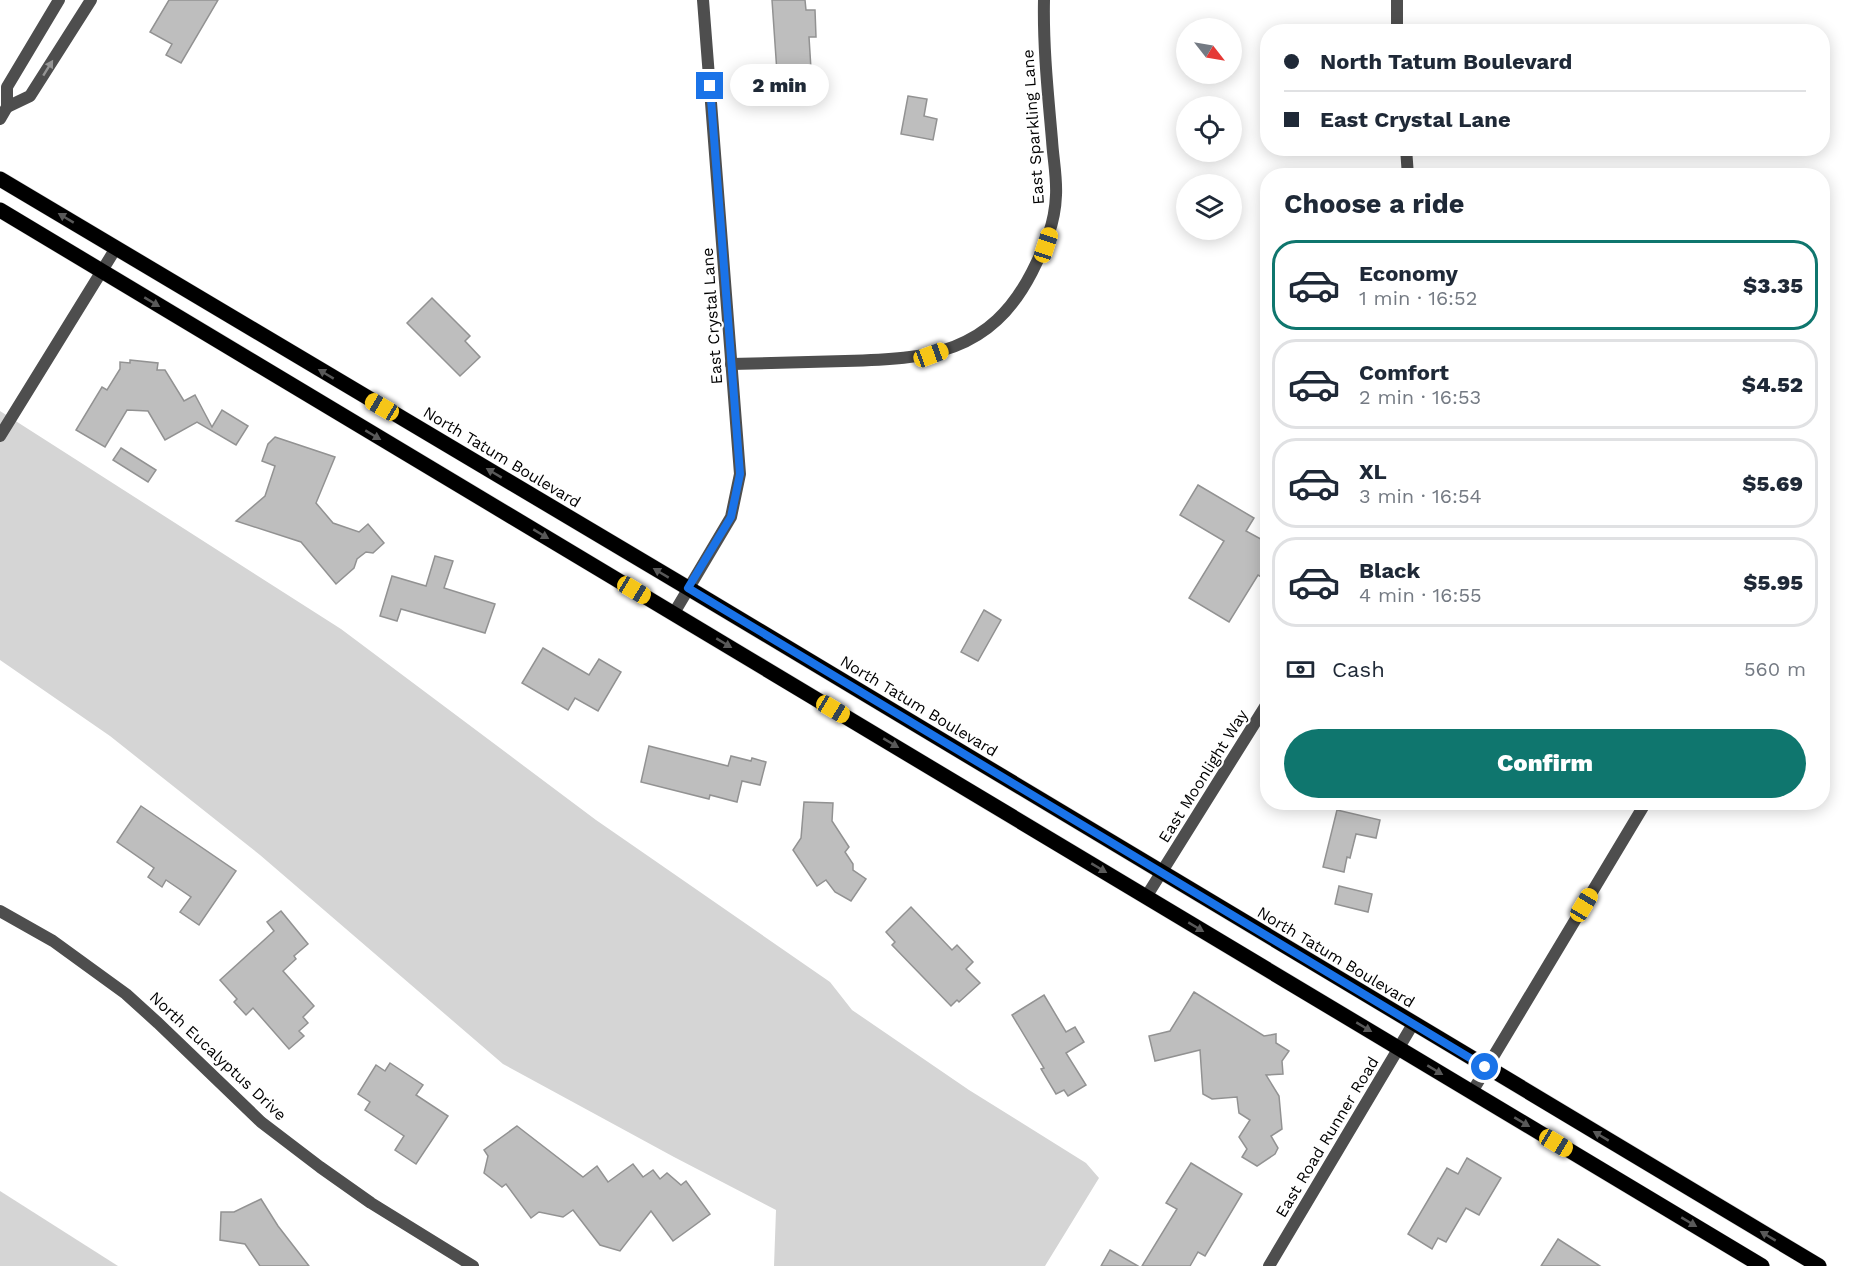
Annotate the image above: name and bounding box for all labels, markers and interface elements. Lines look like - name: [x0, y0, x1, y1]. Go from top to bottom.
- north arrow: [1176, 18, 1242, 84]
- map controls: [1176, 18, 1242, 240]
- street label: East Sparkling Lane: [1018, 49, 1048, 205]
- text: North Tatum Boulevard: [1320, 49, 1572, 74]
- one-way arrow: [42, 61, 54, 77]
- callout: 2 min: [731, 65, 830, 107]
- route end: [696, 72, 723, 99]
- text: 2 min: [752, 73, 807, 97]
- button: locate: [1176, 96, 1242, 162]
- text: East Crystal Lane: [1320, 107, 1511, 132]
- button: layers: [1176, 174, 1242, 240]
- text: Choose a ride: [1284, 188, 1464, 220]
- one-way arrow: [58, 213, 74, 224]
- car: [1032, 225, 1060, 265]
- street label: East Crystal Lane: [698, 247, 726, 385]
- icon: car: [1287, 258, 1341, 312]
- text: Economy: [1359, 261, 1458, 286]
- text: $3.35: [1743, 273, 1803, 298]
- text: 1 min · 16:52: [1359, 286, 1477, 310]
- one-way arrow: [144, 297, 160, 308]
- car: [911, 340, 951, 370]
- icon: car: [1287, 357, 1341, 411]
- text: Comfort: [1359, 360, 1449, 385]
- one-way arrow: [317, 369, 334, 379]
- text: $4.52: [1742, 372, 1803, 397]
- text: 2 min · 16:53: [1359, 385, 1481, 409]
- car: [362, 390, 402, 424]
- street label: North Tatum Boulevard: [420, 402, 584, 512]
- one-way arrow: [365, 429, 381, 440]
- icon: car: [1287, 456, 1341, 510]
- text: XL: [1359, 459, 1387, 484]
- one-way arrow: [486, 468, 502, 479]
- text: $5.69: [1742, 471, 1803, 496]
- text: 3 min · 16:54: [1359, 484, 1482, 508]
- one-way arrow: [533, 529, 549, 540]
- icon: car: [1287, 555, 1341, 609]
- text: Black: [1359, 558, 1420, 583]
- one-way arrow: [653, 567, 669, 578]
- text: $5.95: [1743, 570, 1803, 595]
- car: [614, 573, 654, 607]
- text: 4 min · 16:55: [1359, 583, 1482, 607]
- one-way arrow: [716, 638, 732, 649]
- street label: North Tatum Boulevard: [837, 651, 1001, 761]
- icon: cash: [1284, 653, 1317, 686]
- text: Cash: [1332, 657, 1385, 682]
- text: 560 m: [1744, 657, 1806, 681]
- car: [813, 692, 853, 726]
- street label: East Moonlight Way: [1154, 705, 1252, 846]
- button: Confirm: [1284, 729, 1806, 798]
- one-way arrow: [883, 738, 899, 749]
- one-way arrow: [1091, 863, 1107, 874]
- car: [1567, 885, 1601, 925]
- street label: North Tatum Boulevard: [1254, 902, 1418, 1012]
- one-way arrow: [1188, 921, 1204, 932]
- street label: North Eucalyptus Drive: [146, 988, 290, 1124]
- one-way arrow: [1356, 1021, 1372, 1032]
- street label: East Road Runner Road: [1271, 1053, 1383, 1221]
- route start: [1471, 1053, 1498, 1080]
- one-way arrow: [1427, 1065, 1443, 1076]
- one-way arrow: [1514, 1117, 1530, 1128]
- car: [1536, 1126, 1576, 1160]
- one-way arrow: [1593, 1131, 1609, 1142]
- one-way arrow: [1681, 1217, 1697, 1228]
- one-way arrow: [1759, 1231, 1776, 1241]

